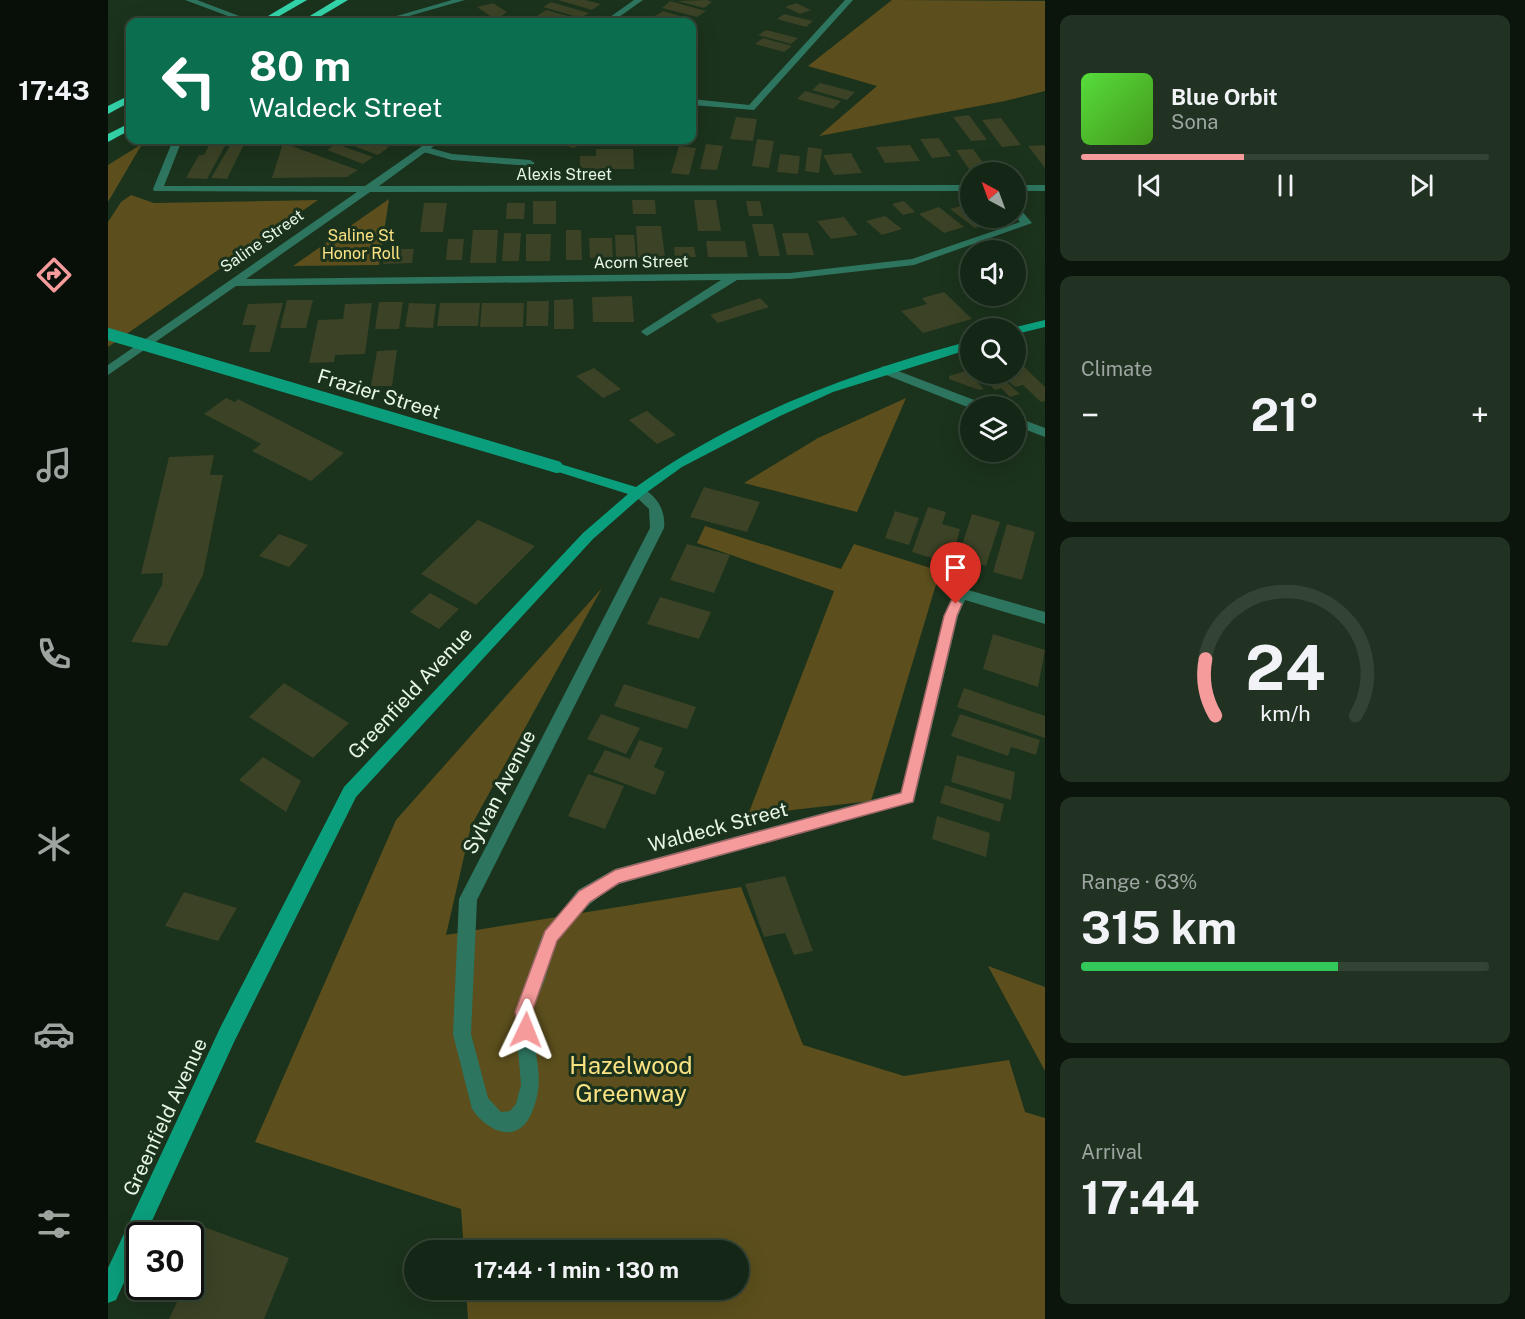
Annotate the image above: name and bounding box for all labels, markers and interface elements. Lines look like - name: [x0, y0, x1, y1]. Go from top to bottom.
- text: 80 m: [249, 41, 351, 90]
- icon: left: [150, 42, 228, 120]
- text: 17:43: [18, 74, 90, 106]
- text: Blue Orbit: [1171, 84, 1278, 110]
- text: Waldeck Street: [249, 91, 442, 123]
- text: Sona: [1171, 110, 1218, 134]
- north arrow: [960, 162, 1026, 228]
- map controls: [960, 162, 1026, 462]
- street label: Alexis Street: [516, 165, 612, 184]
- icon: previous: [1133, 169, 1166, 202]
- icon: pause: [1269, 169, 1302, 202]
- icon: next: [1405, 169, 1438, 202]
- street label: Saline Street: [217, 205, 307, 277]
- park label: Saline St Honor Roll: [322, 226, 400, 263]
- button: sound: [960, 240, 1026, 306]
- street label: Acorn Street: [593, 252, 689, 272]
- icon: directions: [33, 254, 75, 296]
- button: search: [960, 318, 1026, 384]
- text: Climate: [1081, 357, 1153, 381]
- street label: Frazier Street: [315, 364, 443, 424]
- text: 21°: [1250, 388, 1320, 441]
- button: layers: [960, 396, 1026, 462]
- text: −: [1081, 396, 1099, 434]
- text: +: [1471, 396, 1489, 434]
- icon: music: [33, 444, 75, 486]
- pin: [930, 542, 981, 604]
- icon: arrive: [939, 551, 972, 584]
- street label: Greenfield Avenue: [343, 622, 477, 764]
- text: 24: [1245, 632, 1325, 705]
- icon: phone: [33, 633, 75, 675]
- text: km/h: [1260, 702, 1310, 727]
- street label: Sylvan Avenue: [457, 726, 541, 858]
- street label: Waldeck Street: [646, 797, 790, 857]
- icon: climate: [33, 823, 75, 865]
- text: Range · 63%: [1081, 870, 1197, 894]
- text: 315 km: [1081, 901, 1237, 954]
- position arrow: [494, 998, 558, 1062]
- icon: car: [33, 1013, 75, 1055]
- street label: Greenfield Avenue: [118, 1034, 212, 1200]
- park label: Hazelwood Greenway: [569, 1051, 693, 1107]
- text: Arrival: [1081, 1140, 1143, 1164]
- text: 17:44: [1081, 1171, 1199, 1224]
- icon: filters: [33, 1203, 75, 1245]
- speed limit sign: 30: [126, 1222, 204, 1300]
- text: 17:44 · 1 min · 130 m: [474, 1257, 679, 1283]

